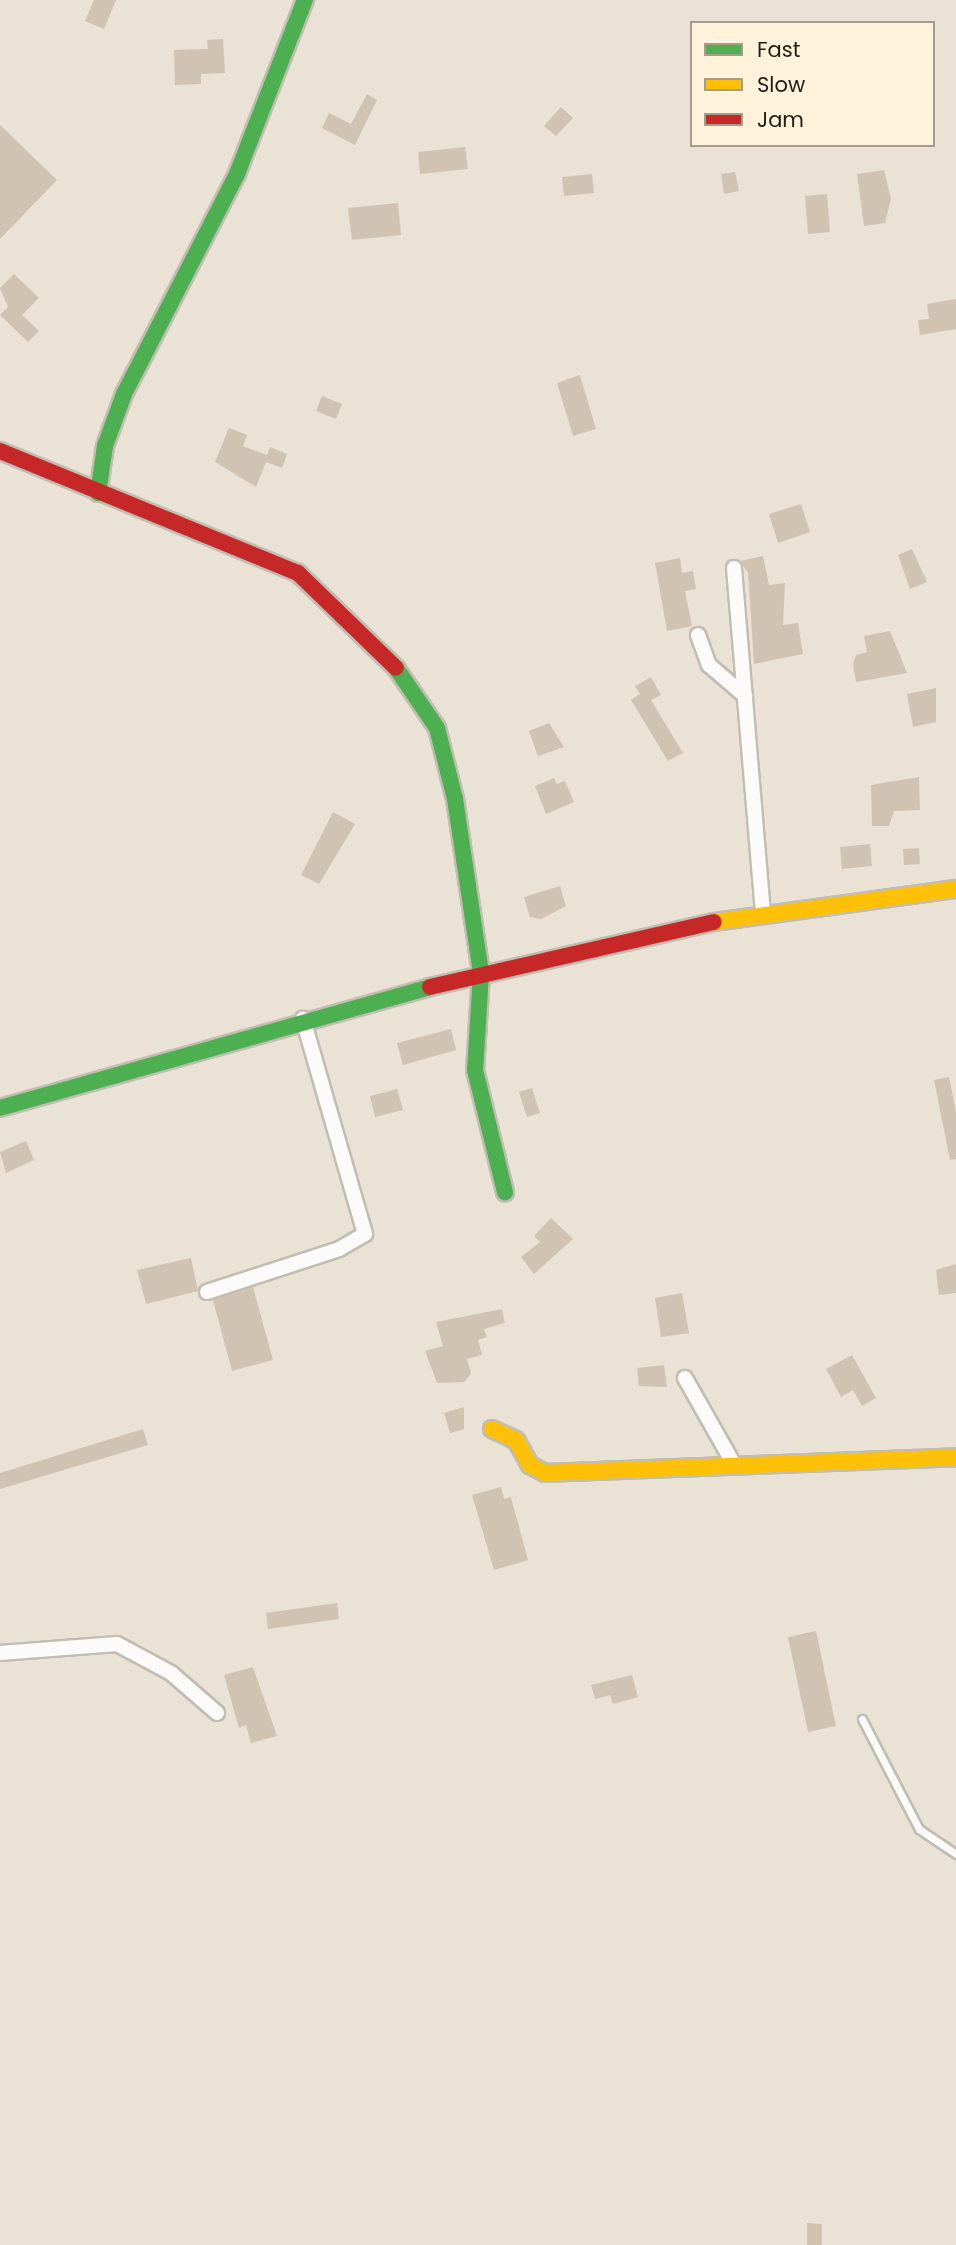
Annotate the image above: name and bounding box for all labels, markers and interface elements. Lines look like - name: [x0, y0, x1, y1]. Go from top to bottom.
- legend: [690, 21, 935, 147]
- text: Fast: [757, 35, 800, 64]
- text: Slow: [757, 70, 805, 99]
- text: Jam: [757, 105, 804, 134]

